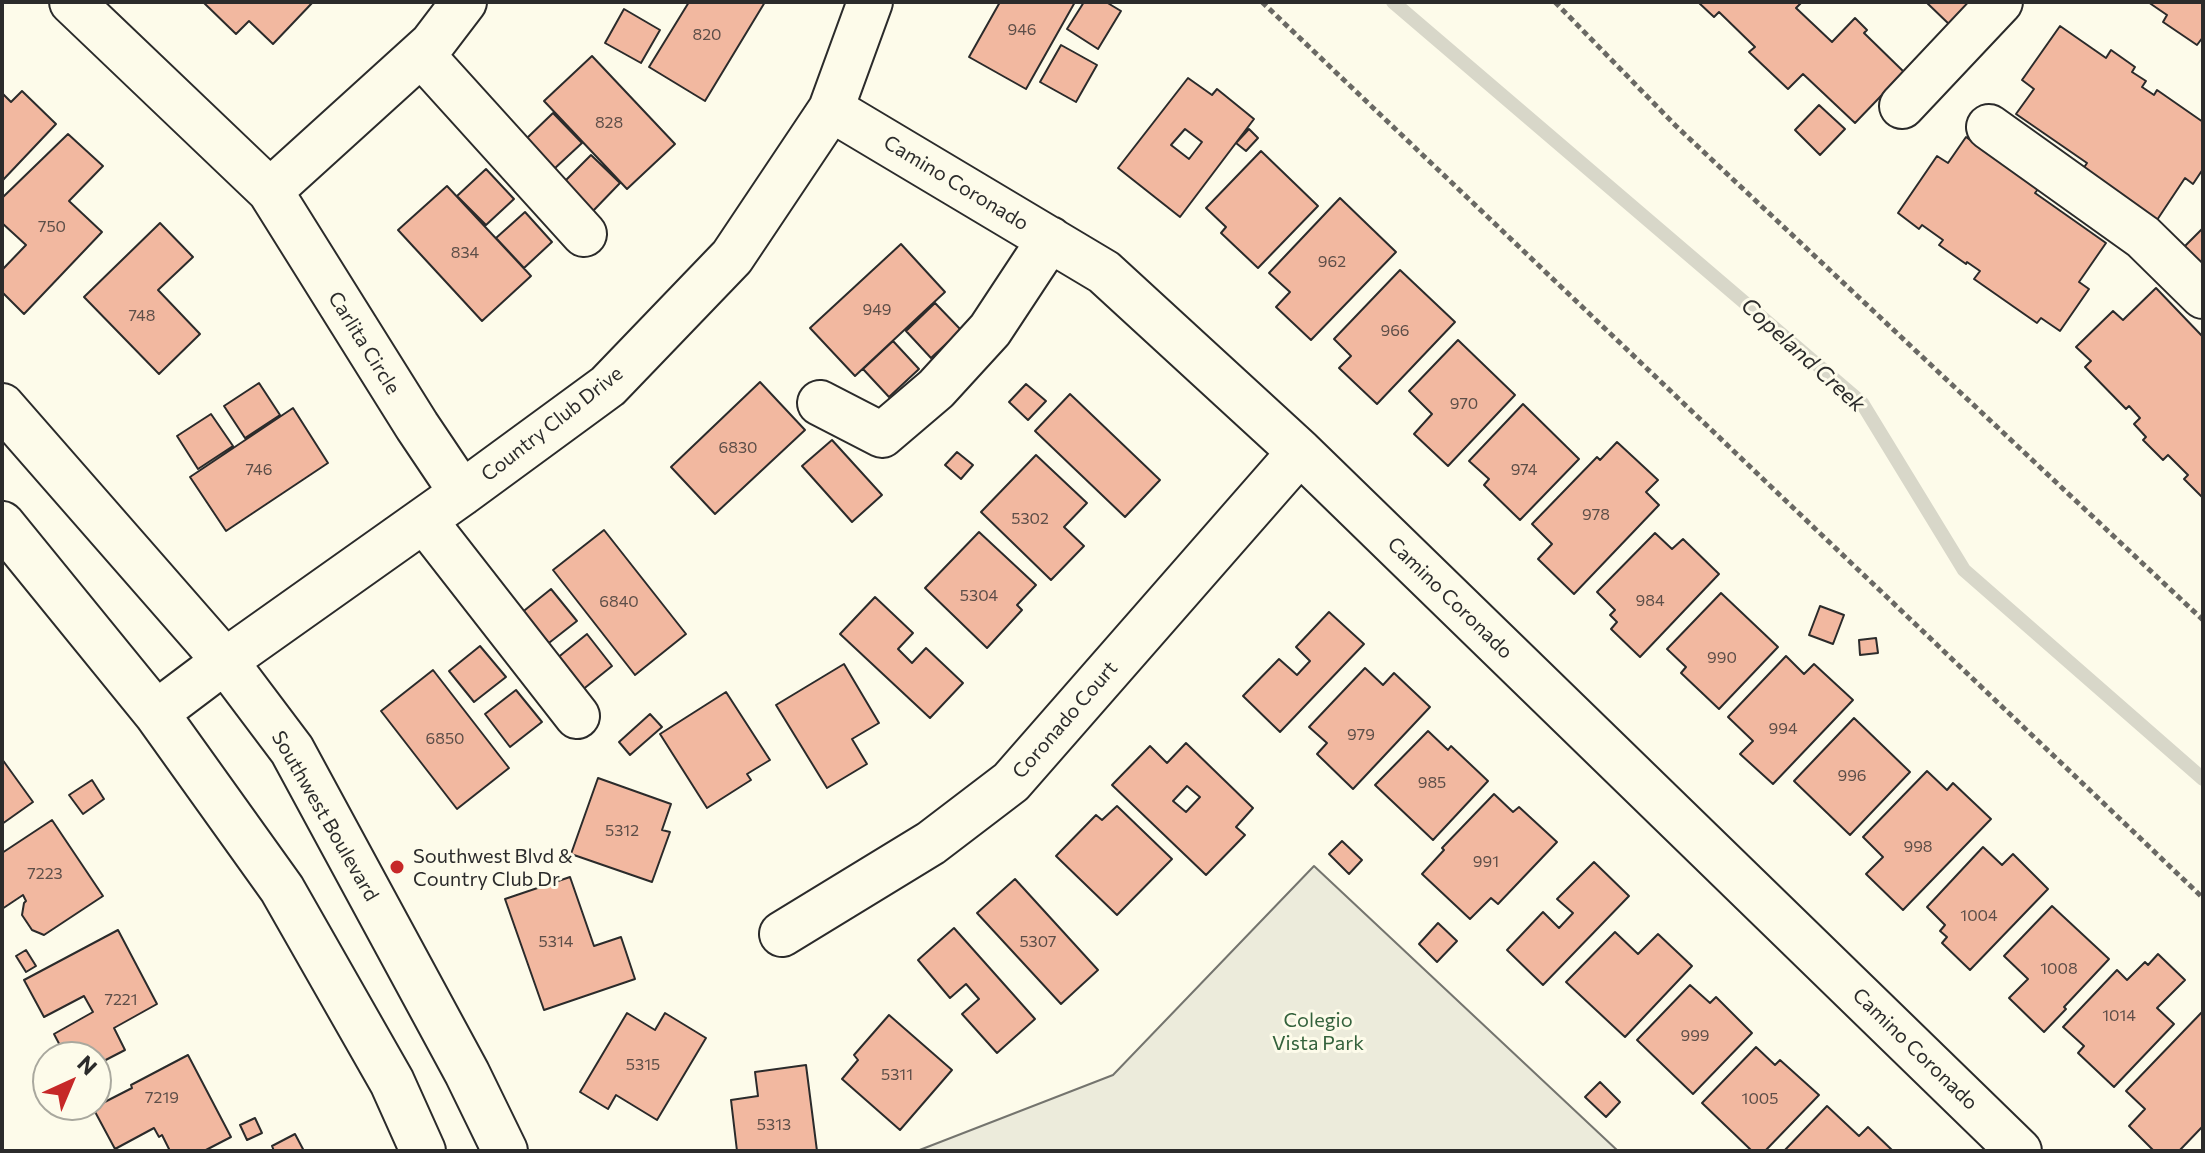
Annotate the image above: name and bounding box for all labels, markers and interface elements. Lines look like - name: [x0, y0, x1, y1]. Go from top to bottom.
- house number: 946: [1007, 20, 1037, 40]
- house number: 820: [693, 25, 721, 45]
- house number: 828: [595, 113, 623, 133]
- street label: Camino Coronado: [879, 130, 1033, 236]
- house number: 750: [38, 217, 66, 237]
- house number: 834: [451, 243, 479, 263]
- house number: 962: [1318, 252, 1346, 272]
- street label: Carlita Circle: [323, 287, 405, 399]
- water label: Copeland Creek: [1735, 292, 1871, 418]
- house number: 949: [862, 300, 892, 320]
- house number: 748: [129, 306, 155, 326]
- house number: 966: [1380, 321, 1410, 341]
- street label: Country Club Drive: [477, 361, 627, 487]
- house number: 970: [1450, 394, 1478, 414]
- house number: 6830: [719, 438, 757, 458]
- house number: 746: [246, 460, 272, 480]
- house number: 974: [1511, 460, 1537, 480]
- house number: 978: [1582, 505, 1610, 525]
- house number: 5302: [1011, 509, 1049, 529]
- street label: Camino Coronado: [1382, 532, 1518, 664]
- house number: 5304: [960, 586, 998, 606]
- house number: 984: [1635, 591, 1665, 611]
- house number: 6840: [599, 592, 639, 612]
- house number: 990: [1707, 648, 1737, 668]
- street label: Coronado Court: [1008, 656, 1122, 784]
- house number: 994: [1768, 719, 1798, 739]
- house number: 979: [1347, 725, 1375, 745]
- street label: Southwest Boulevard: [266, 727, 384, 905]
- house number: 6850: [425, 729, 465, 749]
- house number: 996: [1837, 766, 1867, 786]
- house number: 985: [1418, 773, 1446, 793]
- house number: 5312: [605, 821, 639, 841]
- house number: 998: [1903, 837, 1933, 857]
- place label: Southwest Blvd & Country Club Dr: [413, 844, 573, 891]
- house number: 991: [1473, 852, 1499, 872]
- marker: Southwest Blvd & Country Club Dr: [388, 858, 406, 876]
- house number: 7223: [27, 864, 63, 884]
- house number: 1004: [1960, 906, 1998, 926]
- house number: 5314: [539, 932, 573, 952]
- house number: 5307: [1019, 932, 1057, 952]
- house number: 1008: [2040, 959, 2078, 979]
- street label: Camino Coronado: [1847, 983, 1983, 1115]
- house number: 7221: [104, 990, 138, 1010]
- house number: 1014: [2102, 1006, 2136, 1026]
- park label: Colegio Vista Park: [1272, 1008, 1364, 1055]
- house number: 999: [1680, 1026, 1710, 1046]
- north arrow: [32, 1041, 112, 1121]
- text: N: [72, 1049, 103, 1080]
- house number: 5315: [626, 1055, 660, 1075]
- house number: 5311: [881, 1065, 913, 1085]
- house number: 7219: [145, 1088, 179, 1108]
- house number: 1005: [1742, 1089, 1778, 1109]
- house number: 5313: [757, 1115, 791, 1135]

